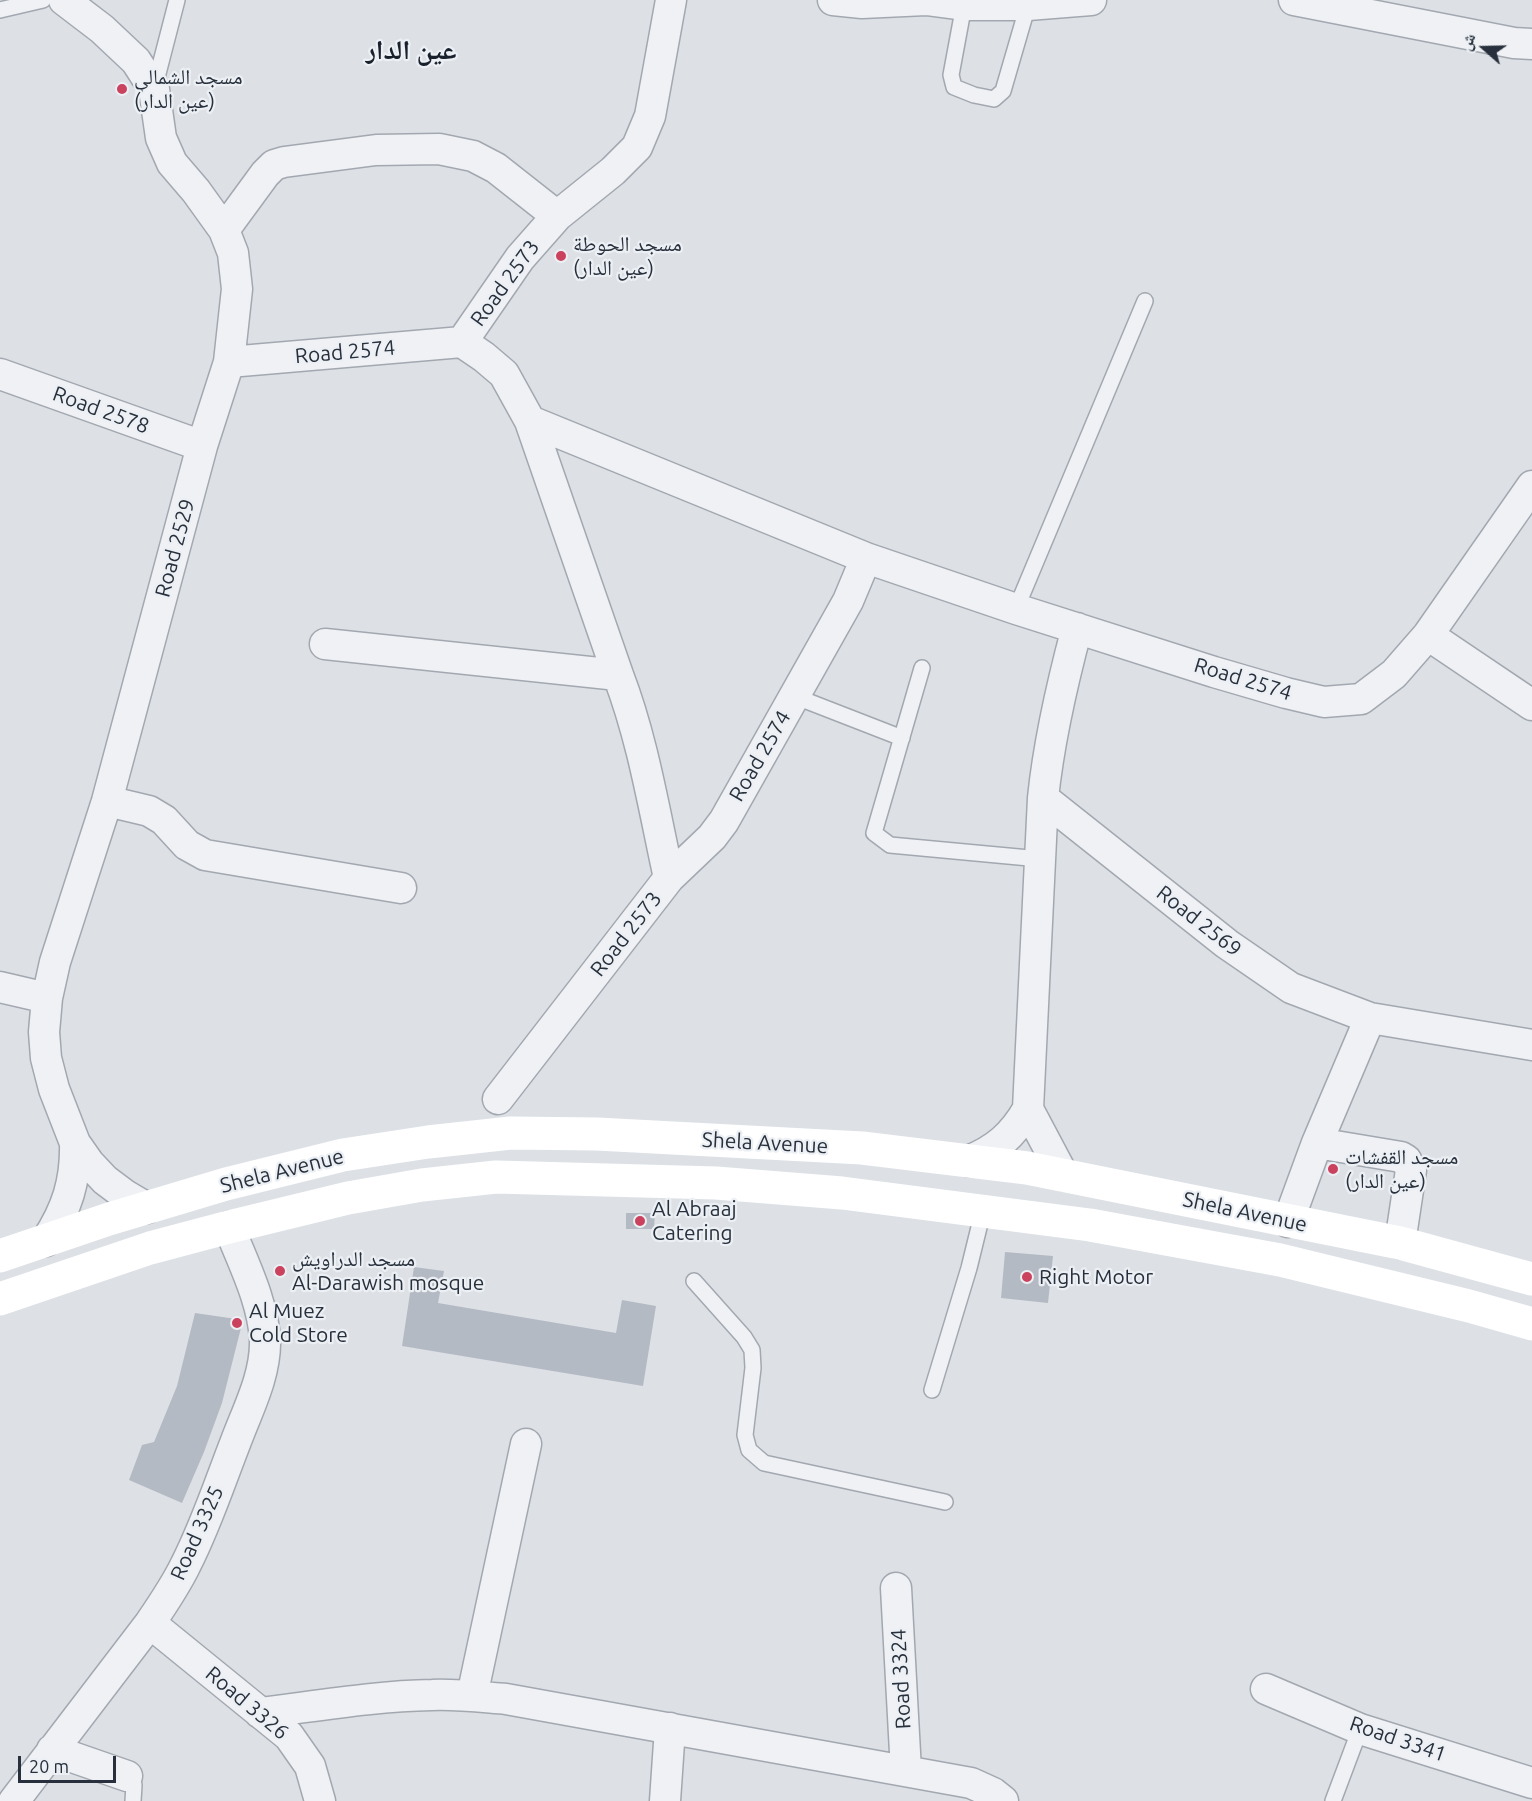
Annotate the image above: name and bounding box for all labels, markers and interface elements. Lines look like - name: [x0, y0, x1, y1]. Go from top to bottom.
- north arrow: [1454, 18, 1514, 78]
- text: ش: [1456, 31, 1478, 53]
- district label: عين الدار: [366, 34, 456, 66]
- place label: مسجد الشمالي (عين الدار): [134, 64, 242, 114]
- marker: مسجد الشمالي (عين الدار): [115, 82, 129, 96]
- place label: مسجد الحوطة (عين الدار): [573, 231, 682, 281]
- street label: Road 2573: [465, 235, 545, 331]
- marker: مسجد الحوطة (عين الدار): [554, 249, 568, 263]
- street label: Road 2574: [294, 335, 396, 369]
- street label: Road 2578: [49, 381, 153, 439]
- street label: Road 2529: [150, 496, 200, 600]
- street label: Road 2574: [1191, 652, 1295, 706]
- street label: Road 2574: [724, 706, 796, 806]
- street label: Road 2569: [1152, 880, 1246, 962]
- street label: Road 2573: [585, 887, 667, 981]
- street label: Shela Avenue: [701, 1127, 829, 1159]
- street label: Shela Avenue: [218, 1143, 346, 1199]
- place label: مسجد القفشات (عين الدار): [1345, 1144, 1458, 1194]
- marker: مسجد القفشات (عين الدار): [1326, 1162, 1340, 1176]
- street label: Shela Avenue: [1181, 1187, 1309, 1237]
- place label: Al Abraaj Catering: [652, 1196, 737, 1246]
- marker: Al Abraaj Catering: [633, 1214, 647, 1228]
- place label: مسجد الدراويش Al-Darawish mosque: [292, 1246, 484, 1296]
- marker: مسجد الدراويش Al-Darawish mosque: [273, 1264, 287, 1278]
- place label: Right Motor: [1039, 1264, 1153, 1290]
- marker: Right Motor: [1020, 1270, 1034, 1284]
- place label: Al Muez Cold Store: [249, 1298, 348, 1348]
- marker: Al Muez Cold Store: [230, 1316, 244, 1330]
- street label: Road 3325: [165, 1482, 229, 1584]
- street label: Road 3324: [886, 1628, 916, 1730]
- street label: Road 3326: [200, 1661, 294, 1745]
- street label: Road 3341: [1346, 1711, 1450, 1767]
- scale bar: [21, 1744, 118, 1782]
- text: 20 m: [29, 1756, 69, 1776]

